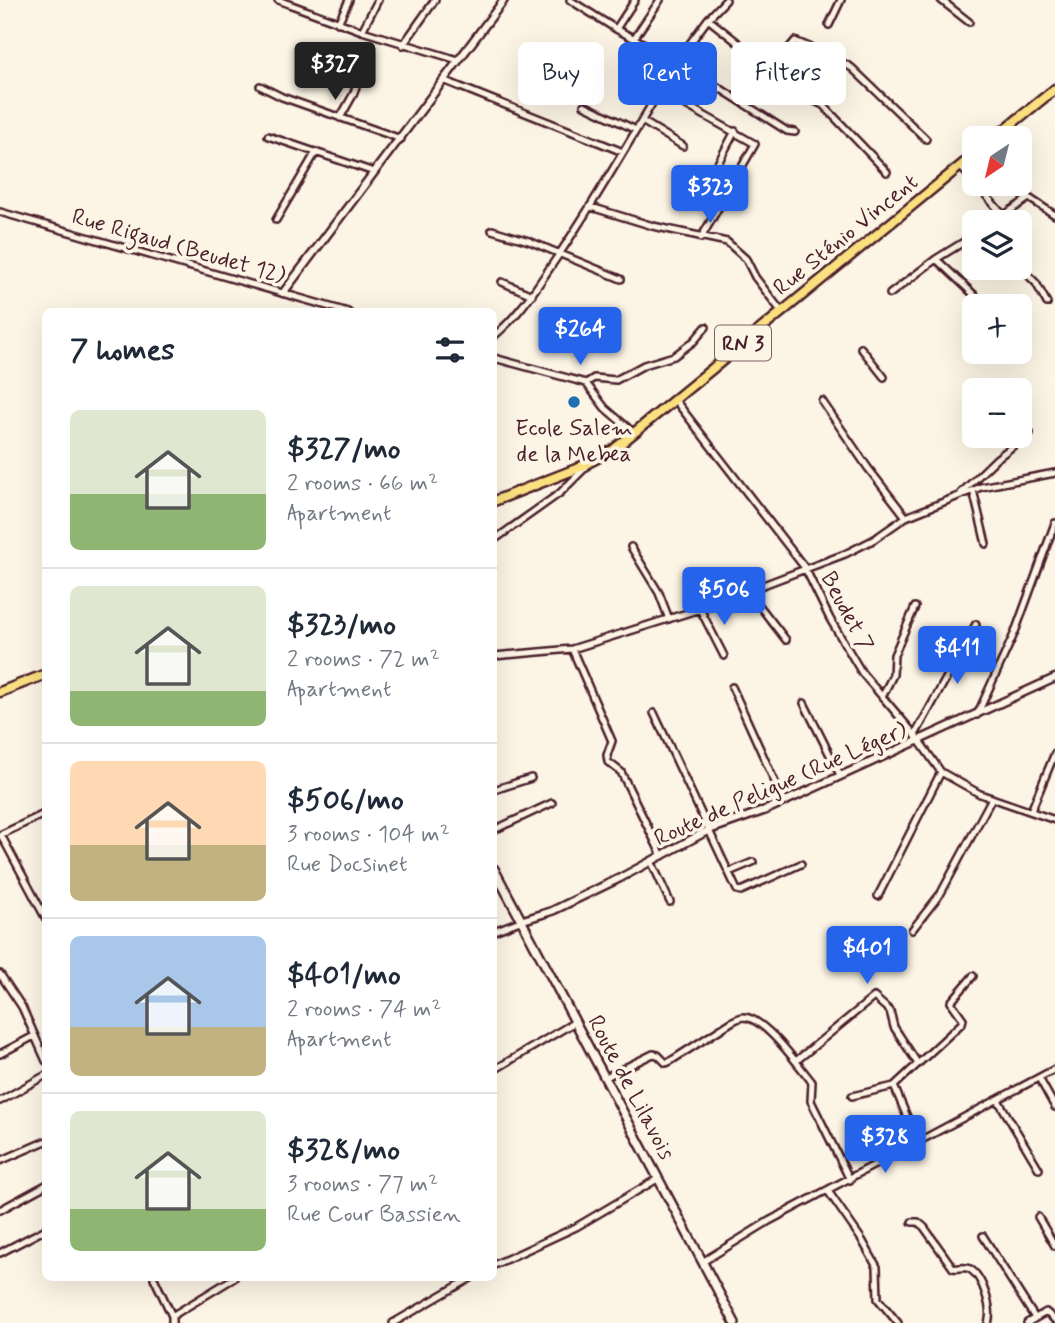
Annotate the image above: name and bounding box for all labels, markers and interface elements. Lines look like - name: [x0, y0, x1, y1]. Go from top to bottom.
- pin: $327: [294, 42, 376, 102]
- chip: Buy: [518, 42, 604, 105]
- chip: Rent: [618, 42, 717, 105]
- chip: Filters: [731, 42, 846, 105]
- text: $327: [311, 50, 359, 80]
- north arrow: [962, 126, 1032, 196]
- map controls: [962, 126, 1032, 448]
- pin: $323: [669, 166, 751, 225]
- street label: Rue Sténio Vincent: [768, 168, 925, 303]
- text: $323: [687, 173, 733, 203]
- street label: Rue Rigaud (Beudet 12): [68, 202, 289, 294]
- button: layers: [962, 210, 1032, 280]
- button: +: [962, 294, 1032, 364]
- pin: $264: [539, 308, 621, 367]
- text: $264: [554, 315, 606, 345]
- road number: RN 3: [715, 326, 771, 360]
- text: 7 homes: [70, 331, 175, 370]
- icon: filters: [431, 331, 469, 369]
- button: −: [962, 378, 1032, 448]
- marker: Ecole Salem de la Mebea: [566, 394, 582, 410]
- place label: Ecole Salem de la Mebea: [515, 414, 633, 470]
- text: $327/mo: [287, 430, 401, 469]
- icon: home: [126, 438, 210, 522]
- text: 2 rooms · 66 m²: [287, 469, 438, 499]
- text: Apartment: [287, 499, 392, 529]
- street label: Beudet 7: [813, 567, 880, 657]
- pin: $506: [683, 568, 765, 627]
- text: $506: [698, 575, 750, 605]
- text: $323/mo: [287, 606, 396, 645]
- icon: home: [126, 614, 210, 698]
- pin: $411: [916, 626, 998, 686]
- text: $411: [934, 634, 980, 664]
- text: 2 rooms · 72 m²: [287, 645, 440, 675]
- text: Apartment: [287, 675, 392, 705]
- street label: Route de Peligue (Rue Léger): [650, 715, 912, 854]
- text: $506/mo: [287, 781, 404, 820]
- icon: home: [126, 789, 210, 873]
- text: 3 rooms · 104 m²: [287, 820, 450, 850]
- text: Rue Docsinet: [287, 850, 408, 880]
- pin: $401: [826, 926, 908, 986]
- text: $401: [842, 934, 892, 964]
- text: $401/mo: [287, 956, 401, 995]
- icon: home: [126, 964, 210, 1048]
- text: 2 rooms · 74 m²: [287, 995, 442, 1025]
- street label: Route de Lilavois: [579, 1010, 681, 1165]
- text: Apartment: [287, 1025, 392, 1055]
- pin: $328: [844, 1116, 926, 1175]
- text: $328: [861, 1123, 909, 1153]
- text: $328/mo: [287, 1131, 400, 1170]
- icon: home: [126, 1139, 210, 1223]
- text: 3 rooms · 77 m²: [287, 1170, 438, 1200]
- text: Rue Cour Bassien: [287, 1200, 461, 1230]

